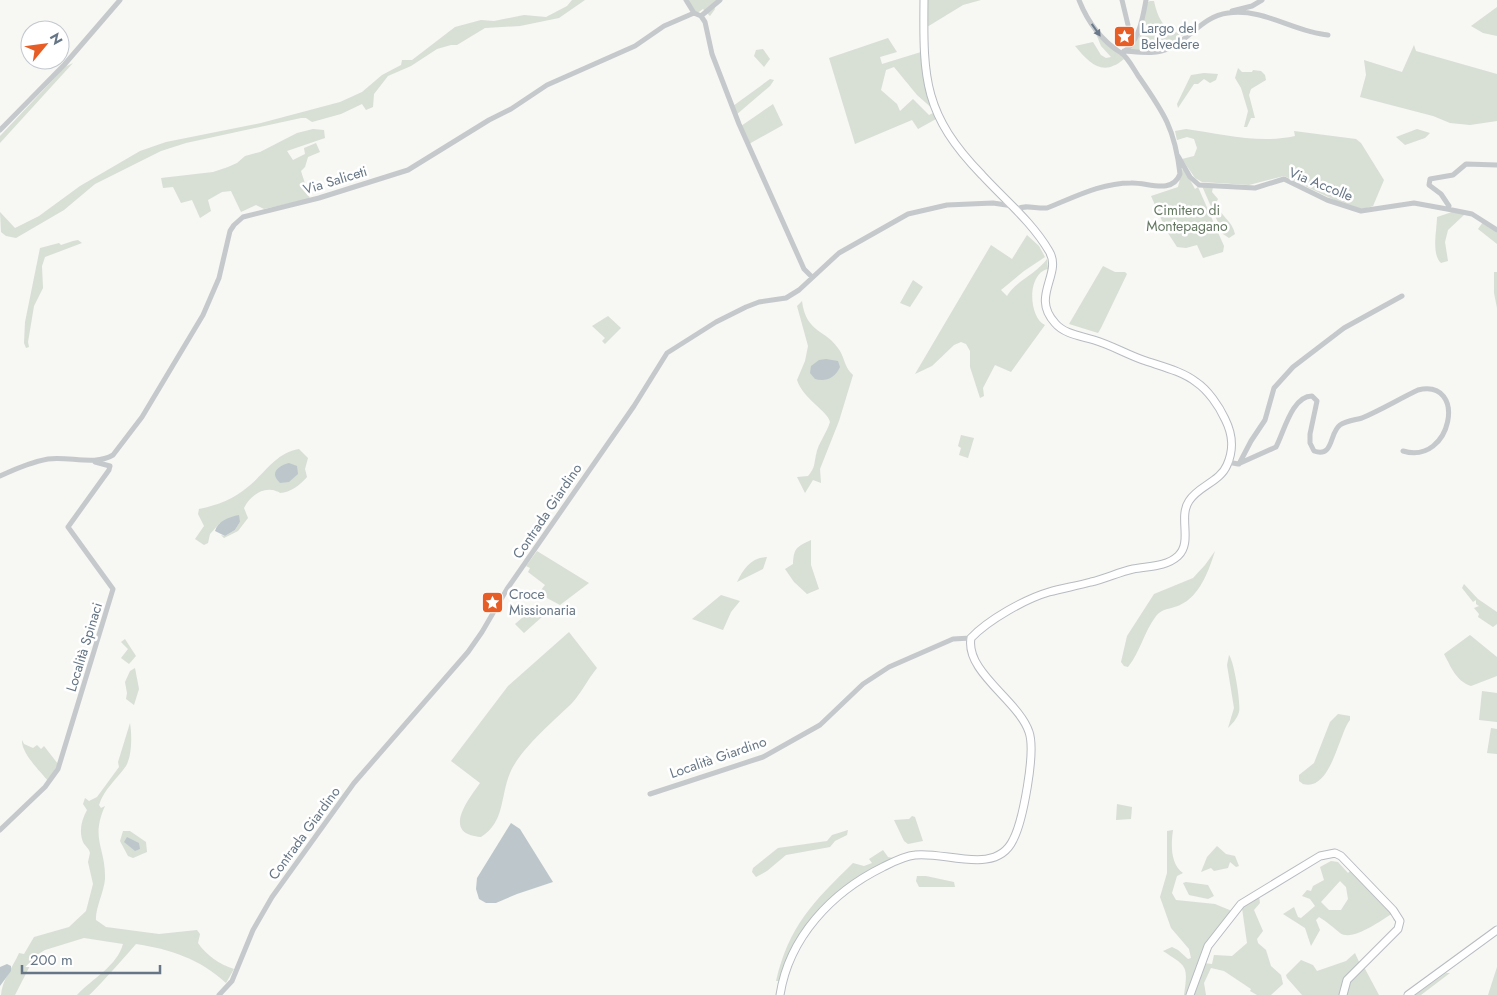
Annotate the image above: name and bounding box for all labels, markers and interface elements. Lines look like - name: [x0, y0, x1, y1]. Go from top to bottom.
- place label: Largo del Belvedere: [1141, 18, 1199, 54]
- north arrow: [20, 20, 70, 70]
- one-way arrow: [1091, 23, 1101, 37]
- place icon: Largo del Belvedere: [1113, 24, 1137, 48]
- text: N: [45, 29, 68, 48]
- street label: Via Saliceti: [301, 161, 369, 199]
- street label: Via Accolle: [1286, 162, 1356, 206]
- park label: Cimitero di Montepagano: [1146, 200, 1228, 236]
- street label: Contrada Giardino: [508, 459, 587, 563]
- place label: Croce Missionaria: [509, 584, 576, 620]
- place icon: Croce Missionaria: [481, 590, 505, 614]
- street label: Località Spinaci: [61, 600, 107, 694]
- street label: Località Giardino: [667, 731, 769, 783]
- street label: Contrada Giardino: [263, 782, 345, 884]
- scale bar: [22, 942, 160, 974]
- text: 200 m: [30, 949, 73, 971]

